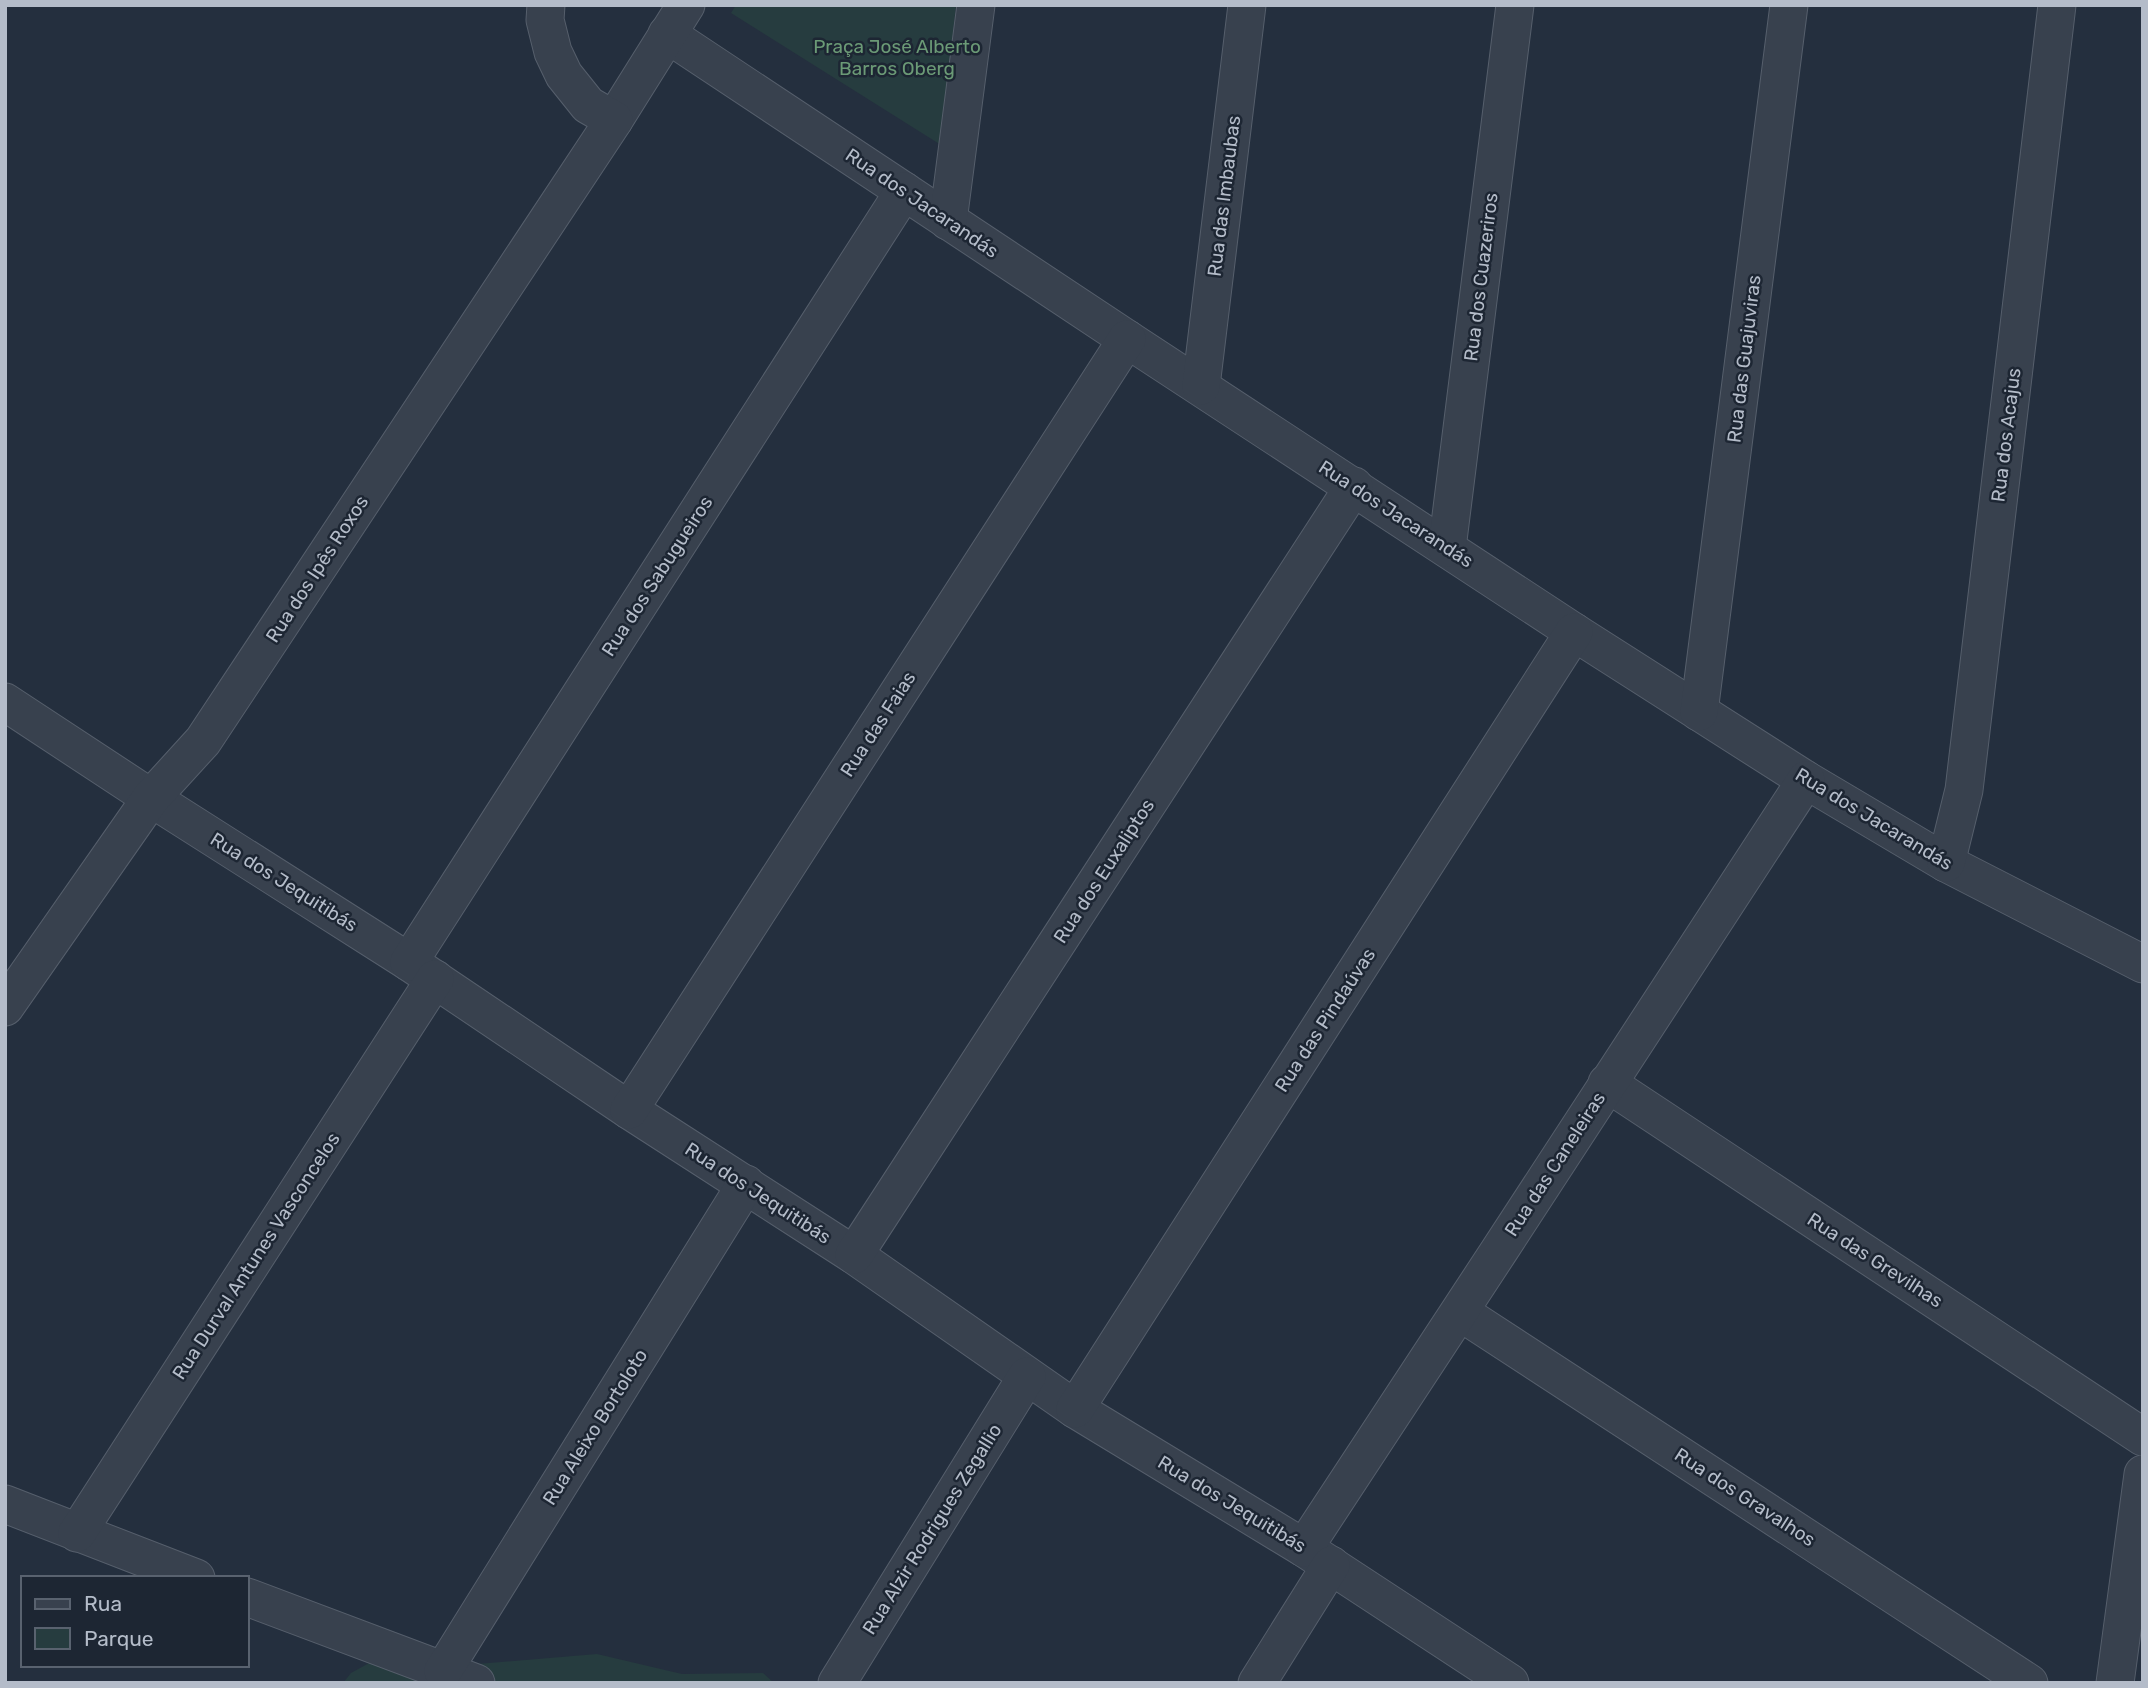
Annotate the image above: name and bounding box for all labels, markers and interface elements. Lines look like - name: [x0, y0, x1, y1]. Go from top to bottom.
- park label: Praça José Alberto Barros Oberg: [813, 35, 981, 80]
- street label: Rua das Imbaubas: [1203, 114, 1245, 278]
- street label: Rua dos Jacarandás: [841, 143, 1003, 263]
- street label: Rua dos Cuazeriros: [1459, 191, 1503, 363]
- street label: Rua das Guajuviras: [1722, 274, 1766, 444]
- street label: Rua dos Acajus: [1986, 367, 2026, 503]
- street label: Rua dos Jacarandás: [1314, 455, 1478, 573]
- street label: Rua dos Ipês Roxos: [261, 491, 373, 647]
- street label: Rua dos Sabugueiros: [597, 492, 717, 660]
- street label: Rua das Faias: [835, 667, 921, 781]
- street label: Rua dos Jacarandás: [1791, 763, 1957, 875]
- street label: Rua dos Euxaliptos: [1049, 794, 1159, 948]
- street label: Rua dos Jequitibás: [206, 827, 362, 937]
- street label: Rua das Pindaúvas: [1270, 944, 1380, 1096]
- street label: Rua das Caneleiras: [1500, 1087, 1610, 1241]
- street label: Rua Durval Antunes Vasconcelos: [167, 1128, 345, 1384]
- street label: Rua dos Jequitibás: [681, 1137, 835, 1249]
- street label: Rua das Grevilhas: [1803, 1208, 1947, 1312]
- street label: Rua Aleixo Bortoloto: [538, 1345, 652, 1509]
- street label: Rua Alzir Rodrigues Zegallio: [858, 1419, 1006, 1639]
- street label: Rua dos Gravalhos: [1670, 1443, 1820, 1551]
- street label: Rua dos Jequitibás: [1154, 1451, 1310, 1557]
- legend: [21, 1576, 248, 1667]
- text: Rua: [84, 1591, 122, 1616]
- text: Parque: [84, 1626, 154, 1651]

